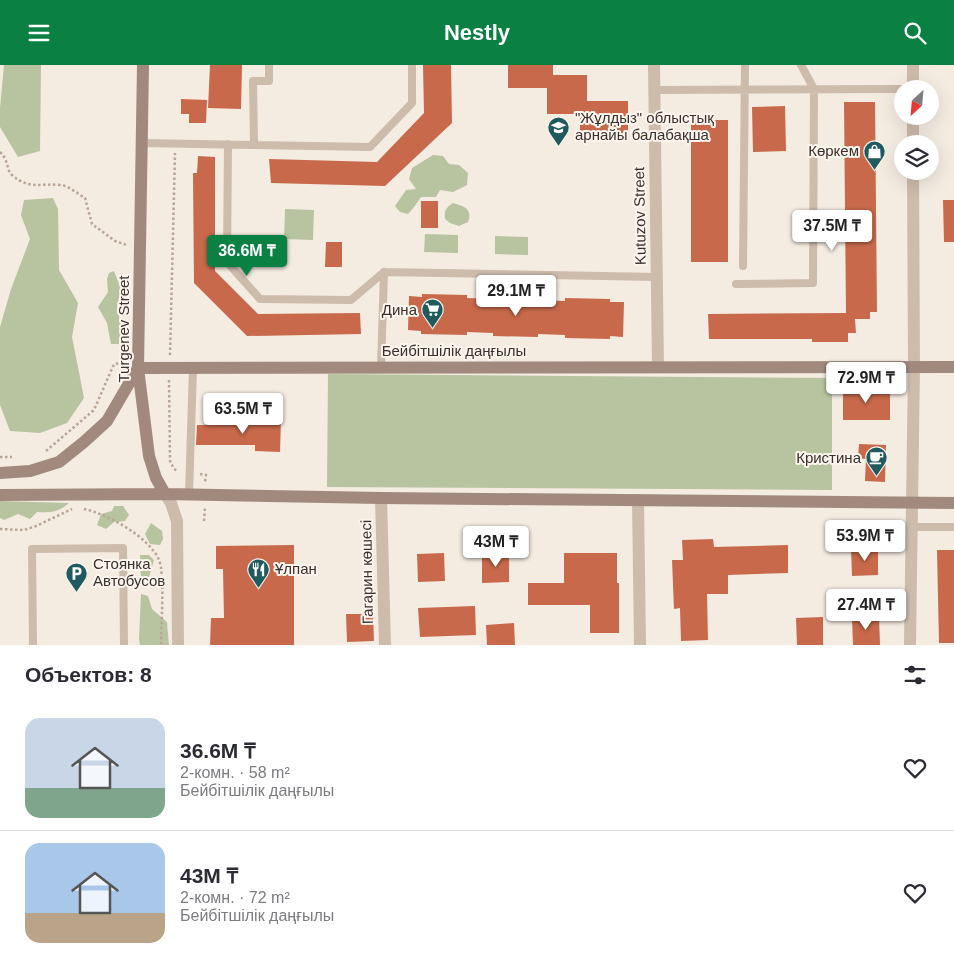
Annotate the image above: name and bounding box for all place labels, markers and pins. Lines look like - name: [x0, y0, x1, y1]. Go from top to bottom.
- place label: "Жұлдыз" облыстық арнайы балабақша: [575, 109, 714, 143]
- school or university icon: "Жұлдыз" облыстық арнайы балабақша: [547, 115, 571, 146]
- shop icon: Көркем: [863, 139, 887, 170]
- place label: Көркем: [808, 142, 859, 159]
- pin: 37.5M ₸: [786, 209, 878, 252]
- pin: 36.6M ₸: [201, 235, 293, 277]
- pin: 29.1M ₸: [470, 275, 562, 317]
- supermarket icon: Дина: [421, 298, 445, 329]
- place label: Дина: [382, 301, 418, 318]
- pin: 72.9M ₸: [820, 361, 912, 404]
- pin: 63.5M ₸: [197, 393, 289, 435]
- cafe icon: Кристина: [865, 446, 889, 477]
- place label: Кристина: [796, 449, 862, 466]
- pin: 53.9M ₸: [819, 519, 911, 562]
- pin: 43M ₸: [461, 525, 531, 568]
- place label: Стоянка Автобусов: [93, 555, 165, 589]
- restaurant icon: Ұлпан: [247, 557, 271, 588]
- place label: Ұлпан: [275, 560, 317, 577]
- parking icon: Стоянка Автобусов: [65, 561, 89, 592]
- pin: 27.4M ₸: [820, 589, 912, 631]

